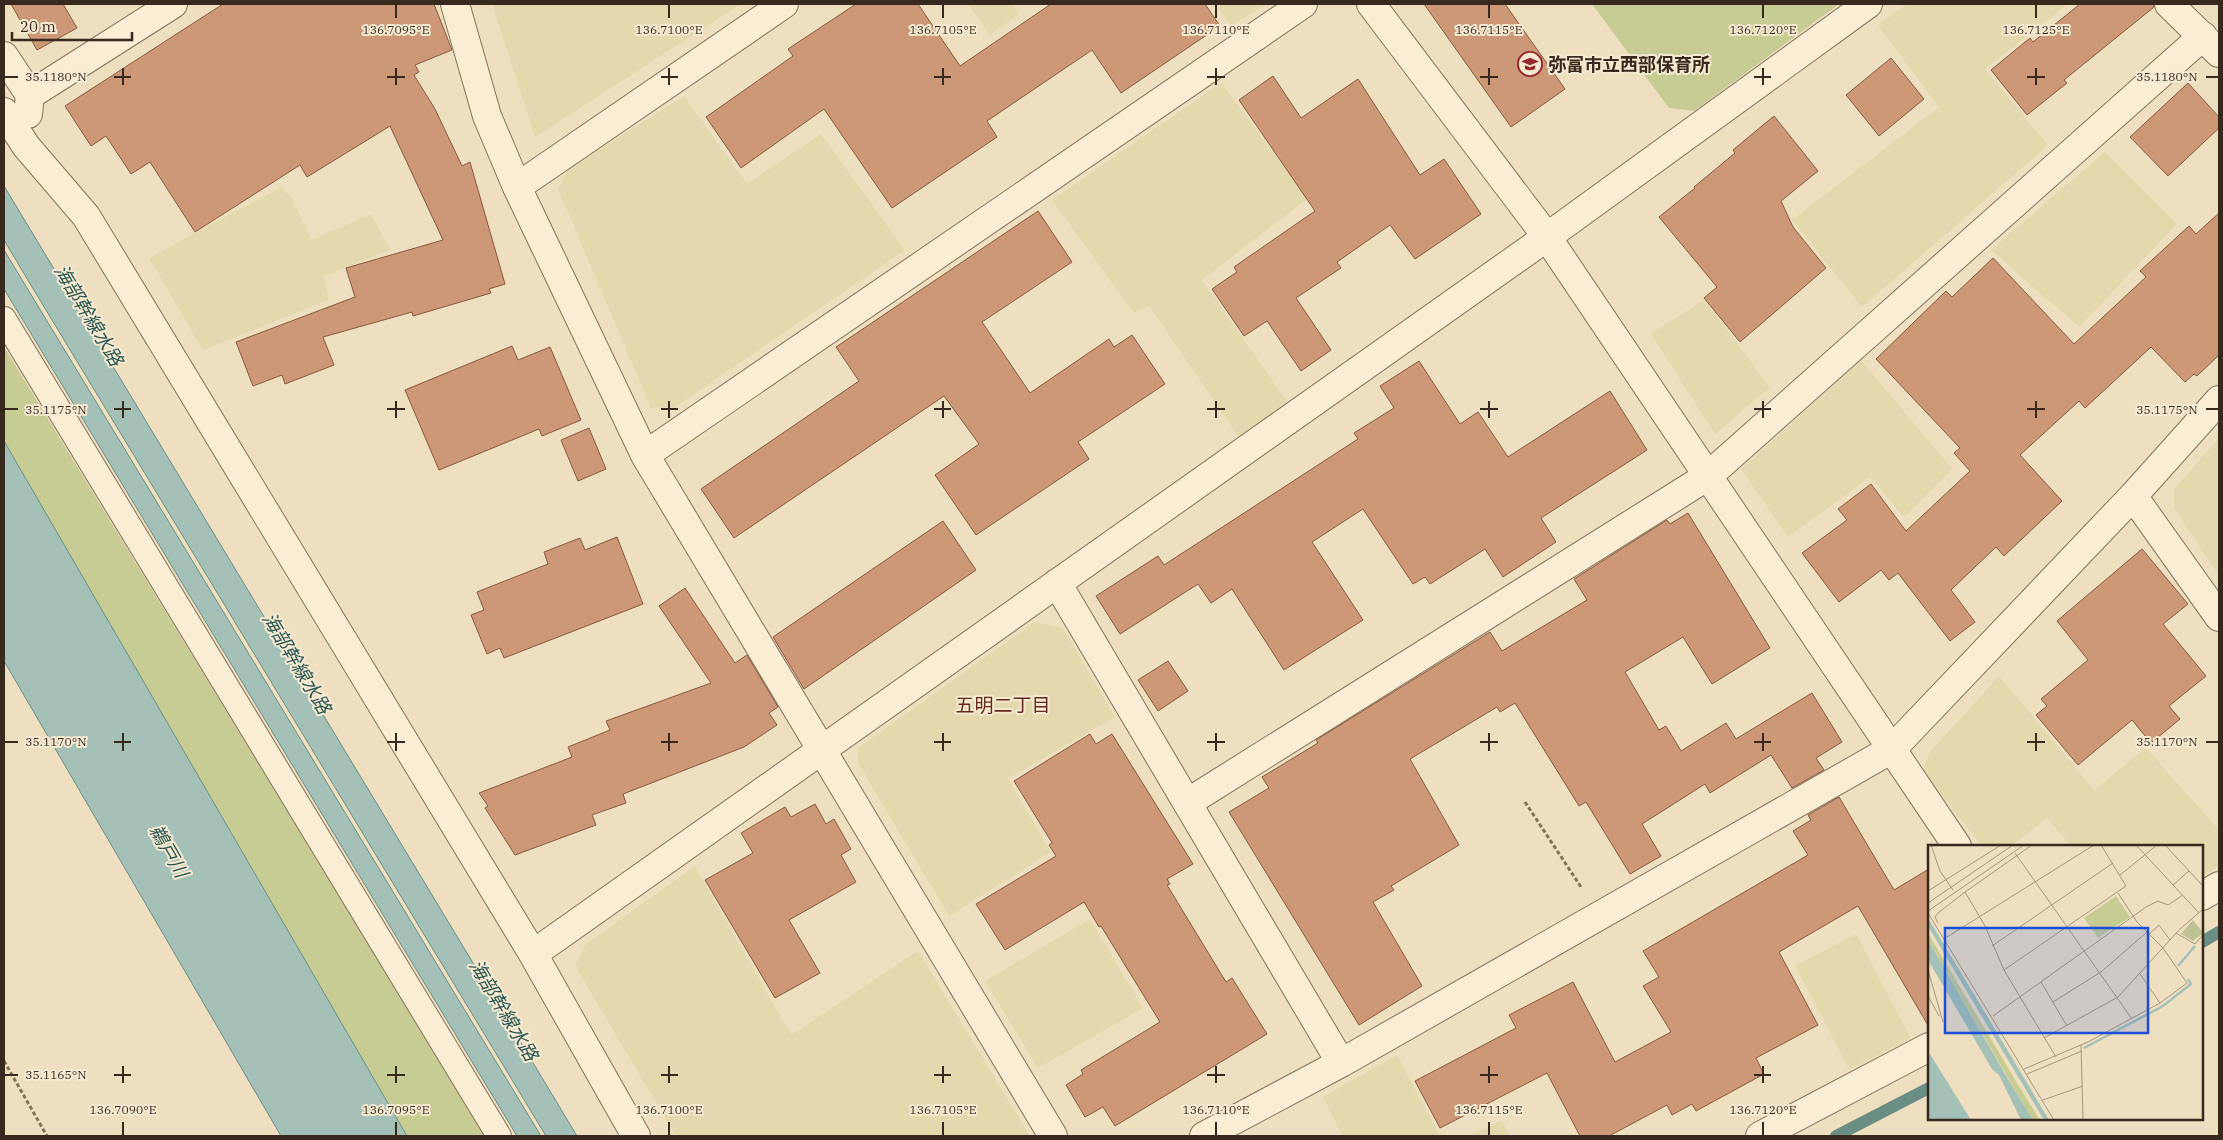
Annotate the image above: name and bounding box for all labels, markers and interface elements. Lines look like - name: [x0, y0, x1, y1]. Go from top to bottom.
- scale bar: [12, 10, 132, 42]
- text: 20 m: [20, 17, 56, 36]
- text: 136.7095°E: [363, 22, 429, 37]
- text: 136.7100°E: [636, 22, 702, 37]
- text: 136.7105°E: [910, 22, 976, 37]
- text: 136.7110°E: [1183, 22, 1249, 37]
- text: 136.7115°E: [1456, 22, 1522, 37]
- text: 136.7120°E: [1730, 22, 1796, 37]
- text: 136.7125°E: [2003, 22, 2069, 37]
- school or university icon: 弥富市立西部保育所: [1517, 51, 1543, 77]
- place label: 弥富市立西部保育所: [1548, 53, 1710, 76]
- text: 35.1180°N: [25, 69, 87, 84]
- text: 35.1180°N: [2136, 69, 2198, 84]
- water label: 海部幹線水路: [49, 260, 130, 372]
- text: 35.1175°N: [25, 402, 87, 417]
- text: 35.1175°N: [2136, 402, 2198, 417]
- water label: 海部幹線水路: [257, 608, 338, 720]
- district label: 五明二丁目: [955, 693, 1051, 717]
- text: 35.1170°N: [25, 734, 87, 749]
- text: 35.1170°N: [2136, 734, 2198, 749]
- water label: 鵜戸川: [144, 820, 195, 883]
- inset map: [1928, 845, 2203, 1120]
- water label: 海部幹線水路: [464, 955, 545, 1067]
- text: 35.1165°N: [25, 1067, 87, 1082]
- text: 136.7090°E: [90, 1102, 156, 1117]
- text: 136.7095°E: [363, 1102, 429, 1117]
- text: 136.7100°E: [636, 1102, 702, 1117]
- text: 136.7105°E: [910, 1102, 976, 1117]
- text: 136.7110°E: [1183, 1102, 1249, 1117]
- text: 136.7115°E: [1456, 1102, 1522, 1117]
- text: 136.7120°E: [1730, 1102, 1796, 1117]

